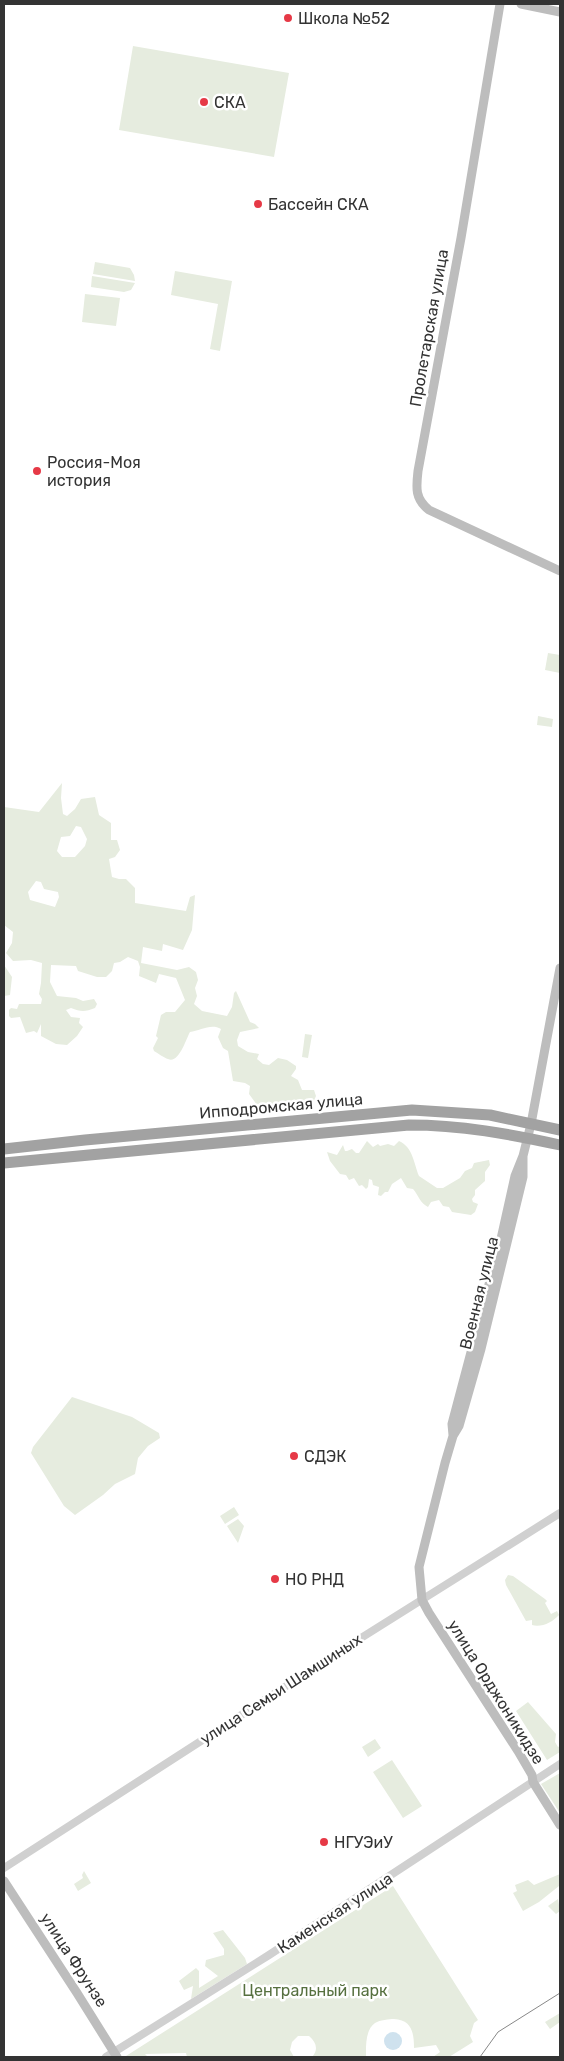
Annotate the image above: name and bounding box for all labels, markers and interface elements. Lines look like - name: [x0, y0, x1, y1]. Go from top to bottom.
- place label: Школа №52: [298, 9, 390, 28]
- marker: Школа №52: [282, 12, 294, 24]
- place label: СКА: [214, 93, 246, 112]
- marker: СКА: [198, 96, 210, 108]
- place label: Бассейн СКА: [268, 195, 369, 214]
- marker: Бассейн СКА: [252, 198, 264, 210]
- street label: Пролетарская улица: [406, 248, 452, 408]
- place label: Россия-Моя история: [47, 453, 141, 490]
- marker: Россия-Моя история: [31, 465, 43, 477]
- street label: Ипподромская улица: [198, 1089, 364, 1123]
- street label: Военная улица: [456, 1235, 502, 1351]
- place label: СДЭК: [304, 1447, 346, 1466]
- marker: СДЭК: [288, 1450, 300, 1462]
- place label: НО РНД: [285, 1570, 344, 1589]
- marker: НО РНД: [269, 1573, 281, 1585]
- street label: улица Орджоникидзе: [444, 1616, 548, 1768]
- street label: улица Семьи Шамшиных: [196, 1629, 366, 1749]
- place label: НГУЭиУ: [334, 1833, 393, 1852]
- marker: НГУЭиУ: [318, 1836, 330, 1848]
- street label: Каменская улица: [274, 1869, 396, 1957]
- street label: улица Фрунзе: [36, 1909, 112, 2011]
- park label: Центральный парк: [242, 1981, 388, 2000]

